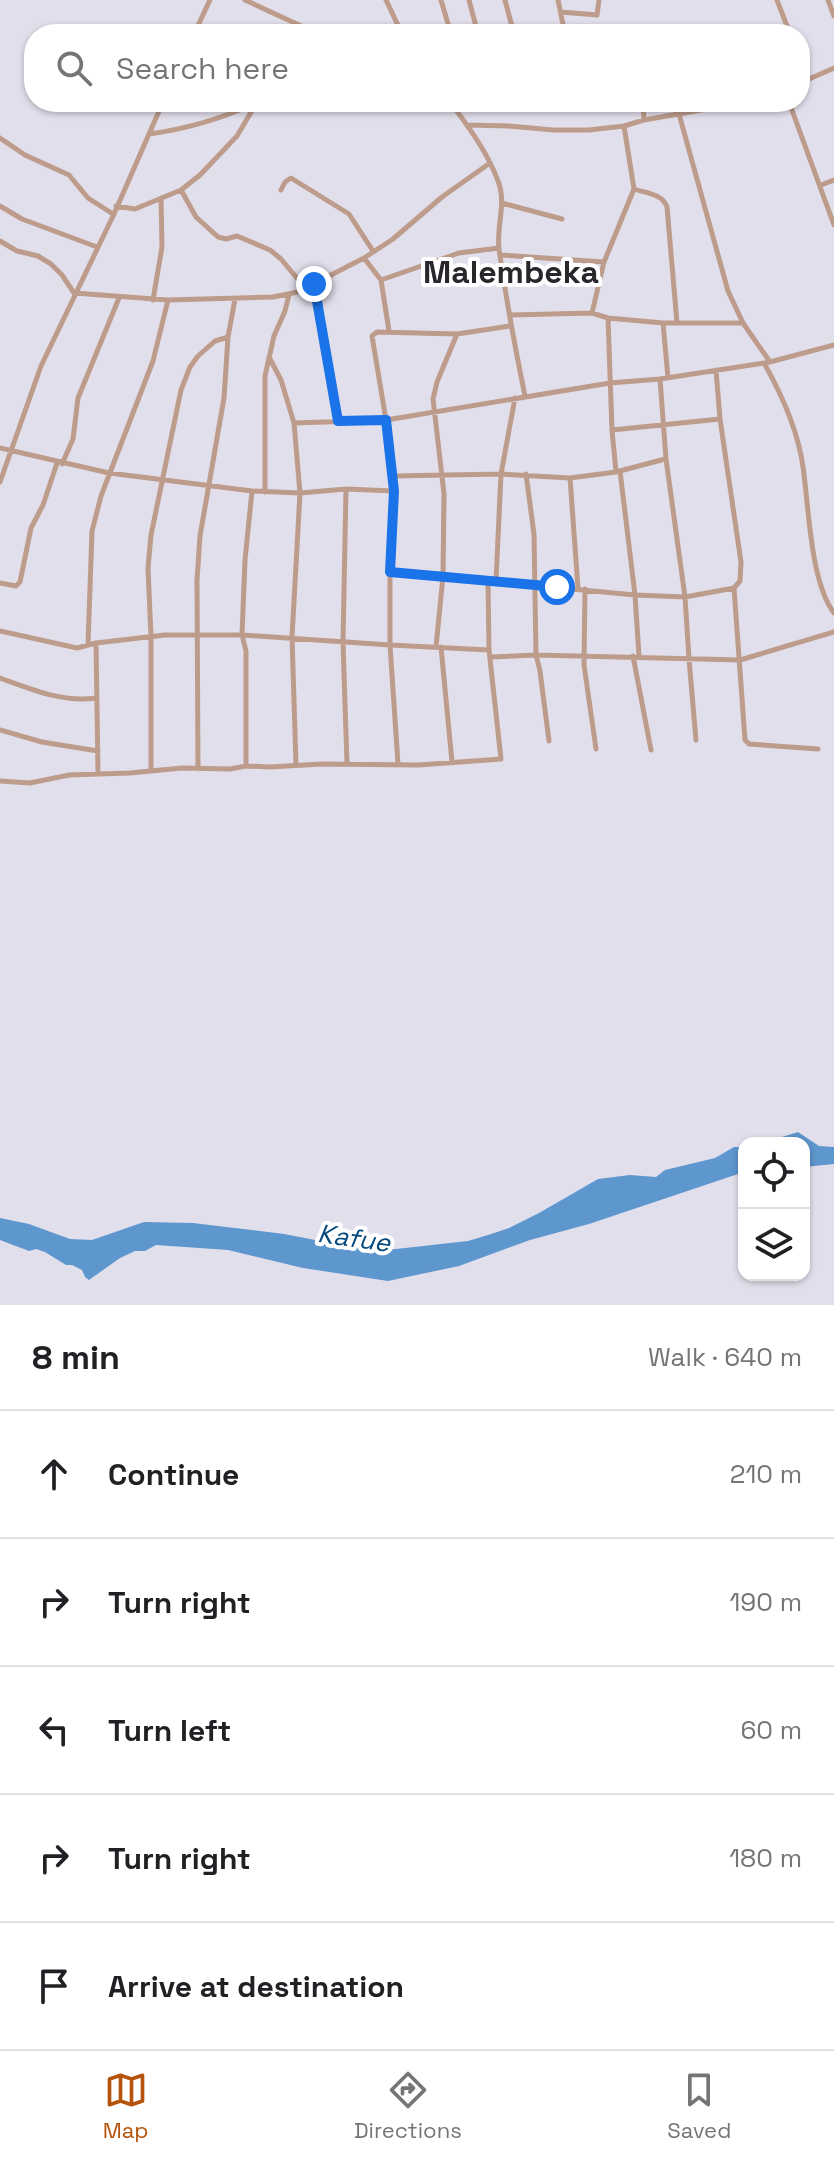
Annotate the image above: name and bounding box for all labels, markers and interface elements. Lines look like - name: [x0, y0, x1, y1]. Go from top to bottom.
- search box: [24, 24, 810, 112]
- icon: search: [52, 46, 96, 90]
- text: Search here: [116, 49, 289, 88]
- district label: Malembeka: [423, 252, 599, 292]
- route end: [296, 266, 332, 302]
- route start: [539, 569, 575, 605]
- map controls: [738, 1137, 810, 1281]
- button: locate: [738, 1137, 810, 1209]
- button: layers: [738, 1209, 810, 1281]
- water label: Kafue: [316, 1216, 394, 1260]
- text: 8 min: [32, 1336, 120, 1379]
- text: Walk · 640 m: [648, 1340, 802, 1374]
- icon: ahead: [32, 1452, 76, 1496]
- text: Continue: [108, 1455, 239, 1494]
- text: 210 m: [730, 1457, 802, 1491]
- icon: right: [32, 1580, 76, 1624]
- text: Turn right: [108, 1583, 251, 1622]
- text: 190 m: [730, 1585, 802, 1619]
- icon: left: [32, 1708, 76, 1752]
- text: Turn left: [108, 1711, 231, 1750]
- text: 60 m: [740, 1713, 802, 1747]
- icon: right: [32, 1836, 76, 1880]
- text: Turn right: [108, 1839, 251, 1878]
- text: 180 m: [729, 1841, 802, 1875]
- icon: arrive: [32, 1964, 76, 2008]
- text: Arrive at destination: [108, 1967, 404, 2006]
- tab: Map: [103, 2068, 149, 2144]
- tab: Directions: [354, 2068, 462, 2144]
- tab: Saved: [667, 2068, 731, 2144]

